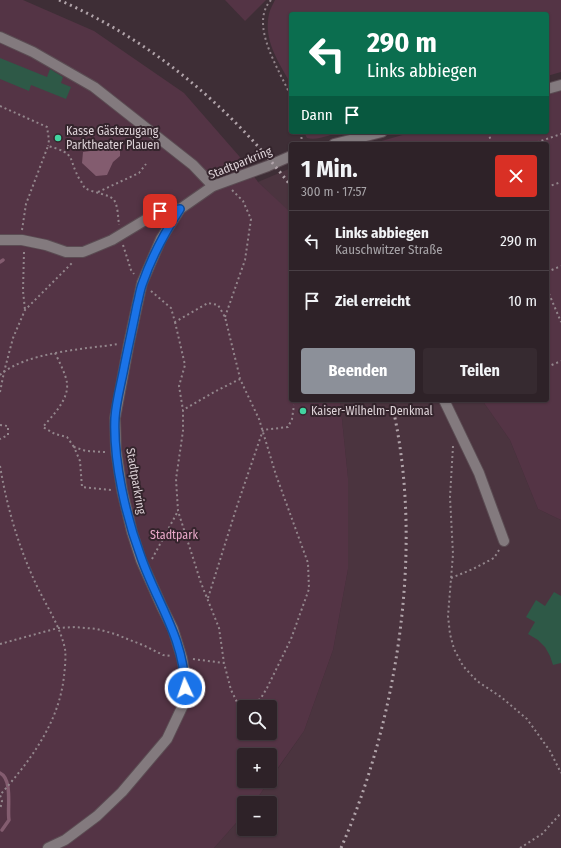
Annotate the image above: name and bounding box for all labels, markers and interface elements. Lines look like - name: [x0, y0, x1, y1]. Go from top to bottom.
- text: 290 m: [367, 26, 437, 59]
- icon: left: [301, 28, 353, 80]
- text: Links abbiegen: [367, 60, 477, 82]
- icon: arrive: [341, 104, 363, 126]
- text: Dann: [301, 106, 333, 124]
- place label: Kasse Gästezugang Parktheater Plauen: [66, 124, 160, 152]
- marker: Kasse Gästezugang Parktheater Plauen: [53, 133, 63, 143]
- street label: Stadtparkring: [206, 144, 274, 182]
- text: 1 Min.: [301, 155, 358, 183]
- button: close: [495, 155, 537, 197]
- text: 300 m · 17:57: [301, 184, 366, 199]
- pin: [143, 194, 177, 228]
- icon: arrive: [149, 200, 171, 222]
- text: Links abbiegen: [335, 224, 429, 242]
- icon: left: [301, 230, 323, 252]
- text: 290 m: [500, 232, 537, 250]
- text: Kauschwitzer Straße: [335, 242, 443, 257]
- icon: arrive: [301, 290, 323, 312]
- text: Ziel erreicht: [335, 292, 410, 310]
- text: 10 m: [508, 292, 537, 310]
- button: Beenden: [301, 348, 415, 394]
- button: Teilen: [423, 348, 537, 394]
- place label: Kaiser-Wilhelm-Denkmal: [311, 404, 433, 418]
- marker: Kaiser-Wilhelm-Denkmal: [298, 406, 308, 416]
- street label: Stadtparkring: [123, 447, 149, 516]
- park label: Stadtpark: [150, 528, 198, 542]
- position arrow: [164, 667, 206, 709]
- map controls: [237, 700, 277, 836]
- button: search: [237, 700, 277, 740]
- button: +: [237, 748, 277, 788]
- button: −: [237, 796, 277, 836]

